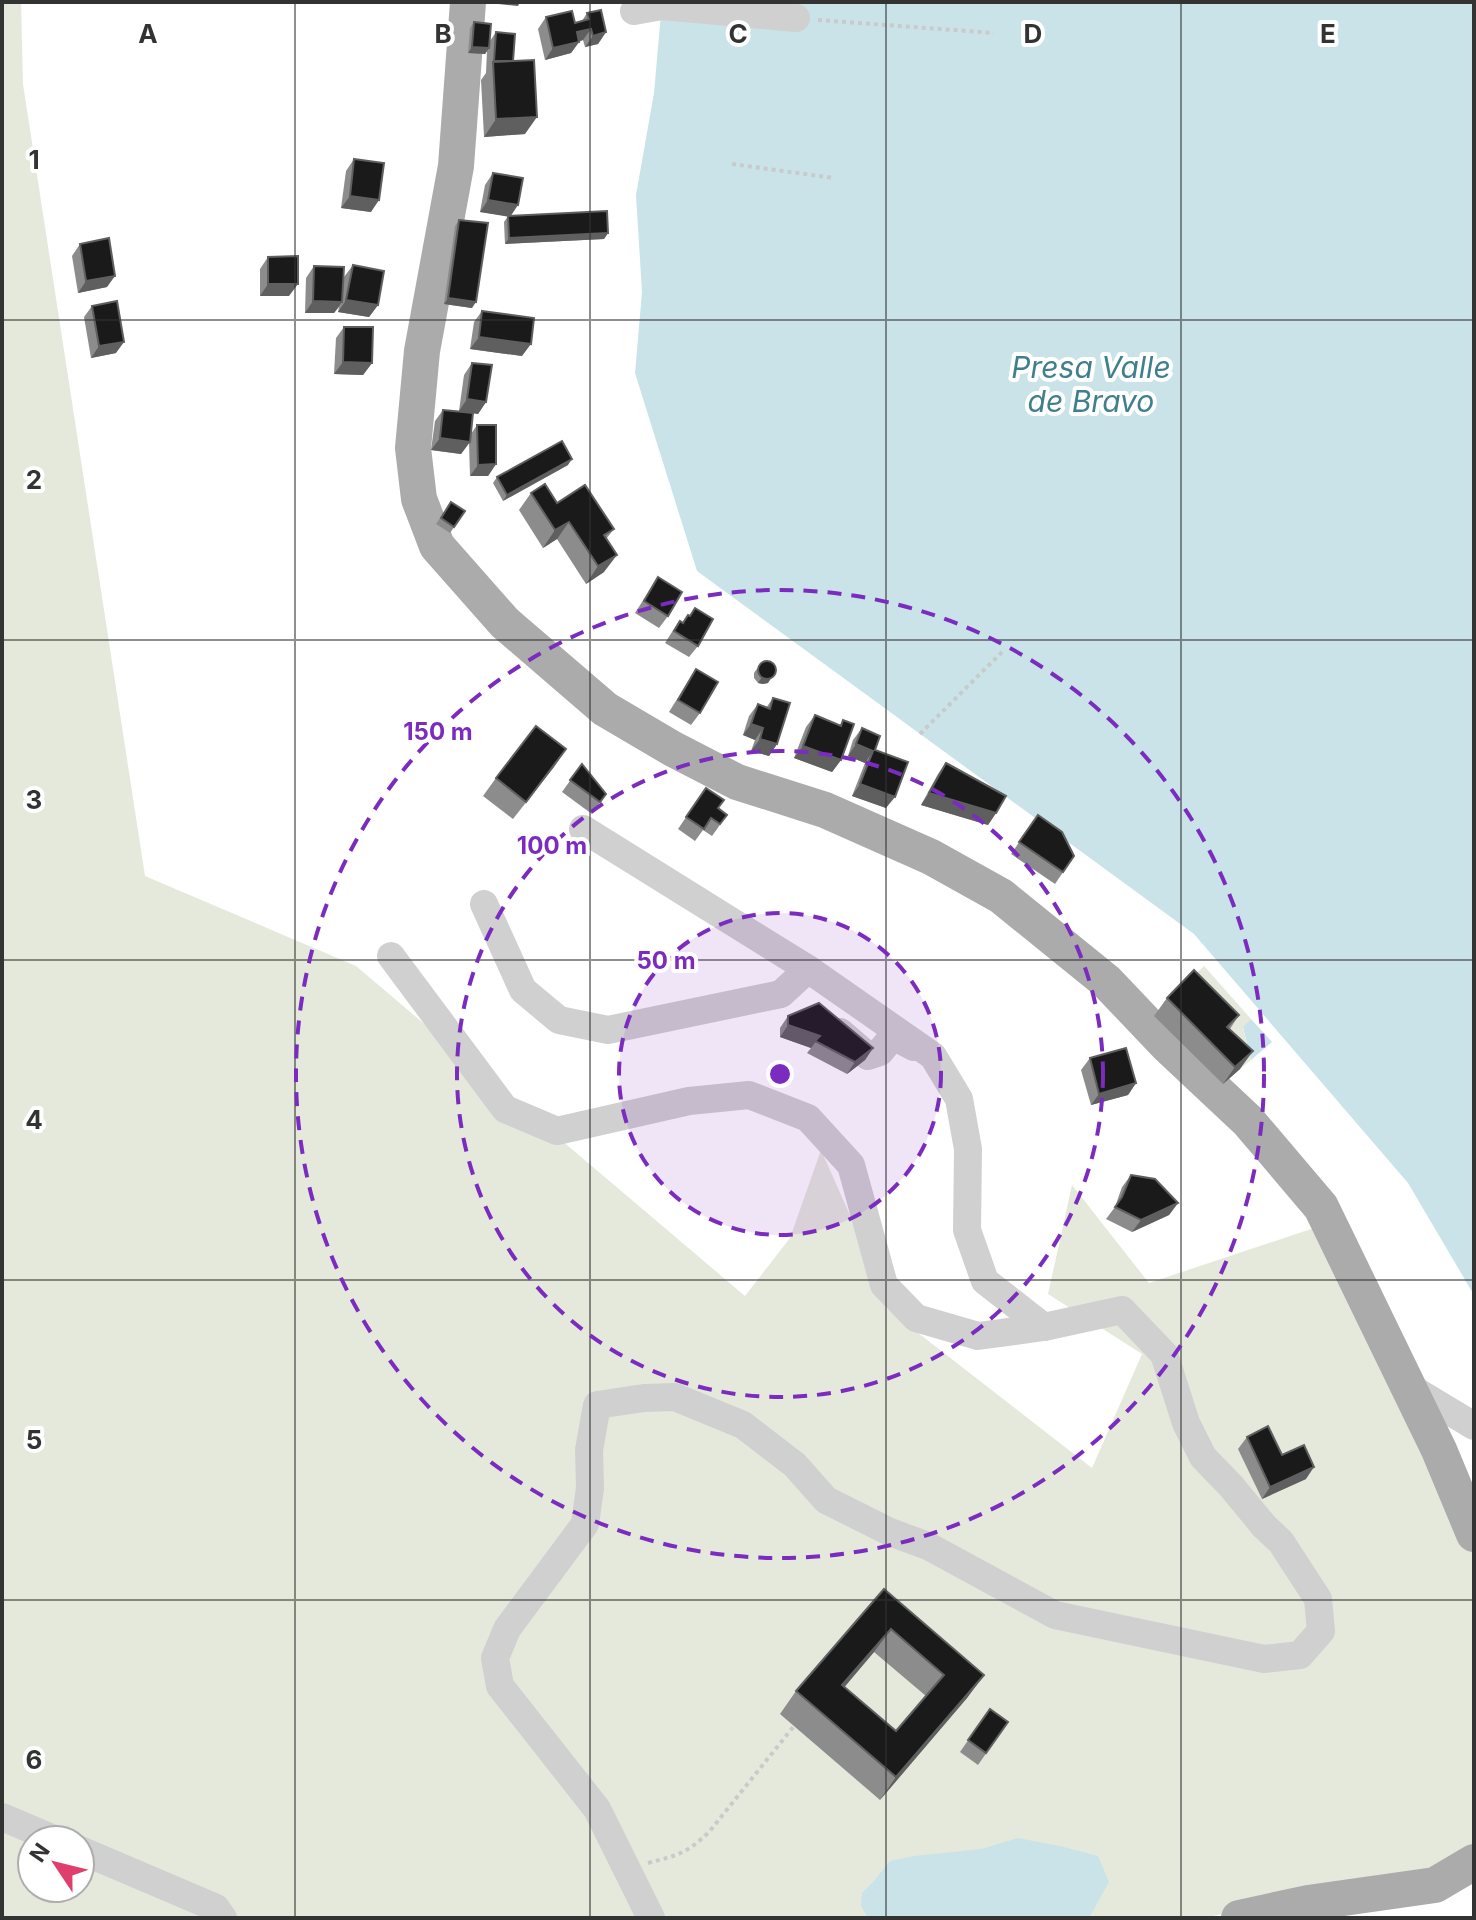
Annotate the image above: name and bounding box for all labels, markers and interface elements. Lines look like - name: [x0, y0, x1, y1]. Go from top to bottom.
- text: A: [138, 18, 158, 49]
- text: B: [434, 18, 452, 49]
- text: C: [728, 18, 748, 49]
- text: D: [1024, 18, 1042, 49]
- text: E: [1320, 18, 1336, 49]
- text: 1: [28, 144, 40, 175]
- water label: Presa Valle de Bravo: [1011, 349, 1171, 419]
- text: 2: [26, 464, 42, 495]
- text: 150 m: [403, 717, 473, 746]
- text: 3: [26, 784, 42, 815]
- text: 100 m: [517, 831, 587, 860]
- text: 50 m: [636, 946, 696, 975]
- centre of rings: [766, 1060, 794, 1088]
- text: 4: [25, 1104, 43, 1135]
- text: 5: [26, 1424, 42, 1455]
- text: 6: [26, 1744, 42, 1775]
- north arrow: [16, 1824, 96, 1904]
- text: N: [24, 1838, 55, 1867]

